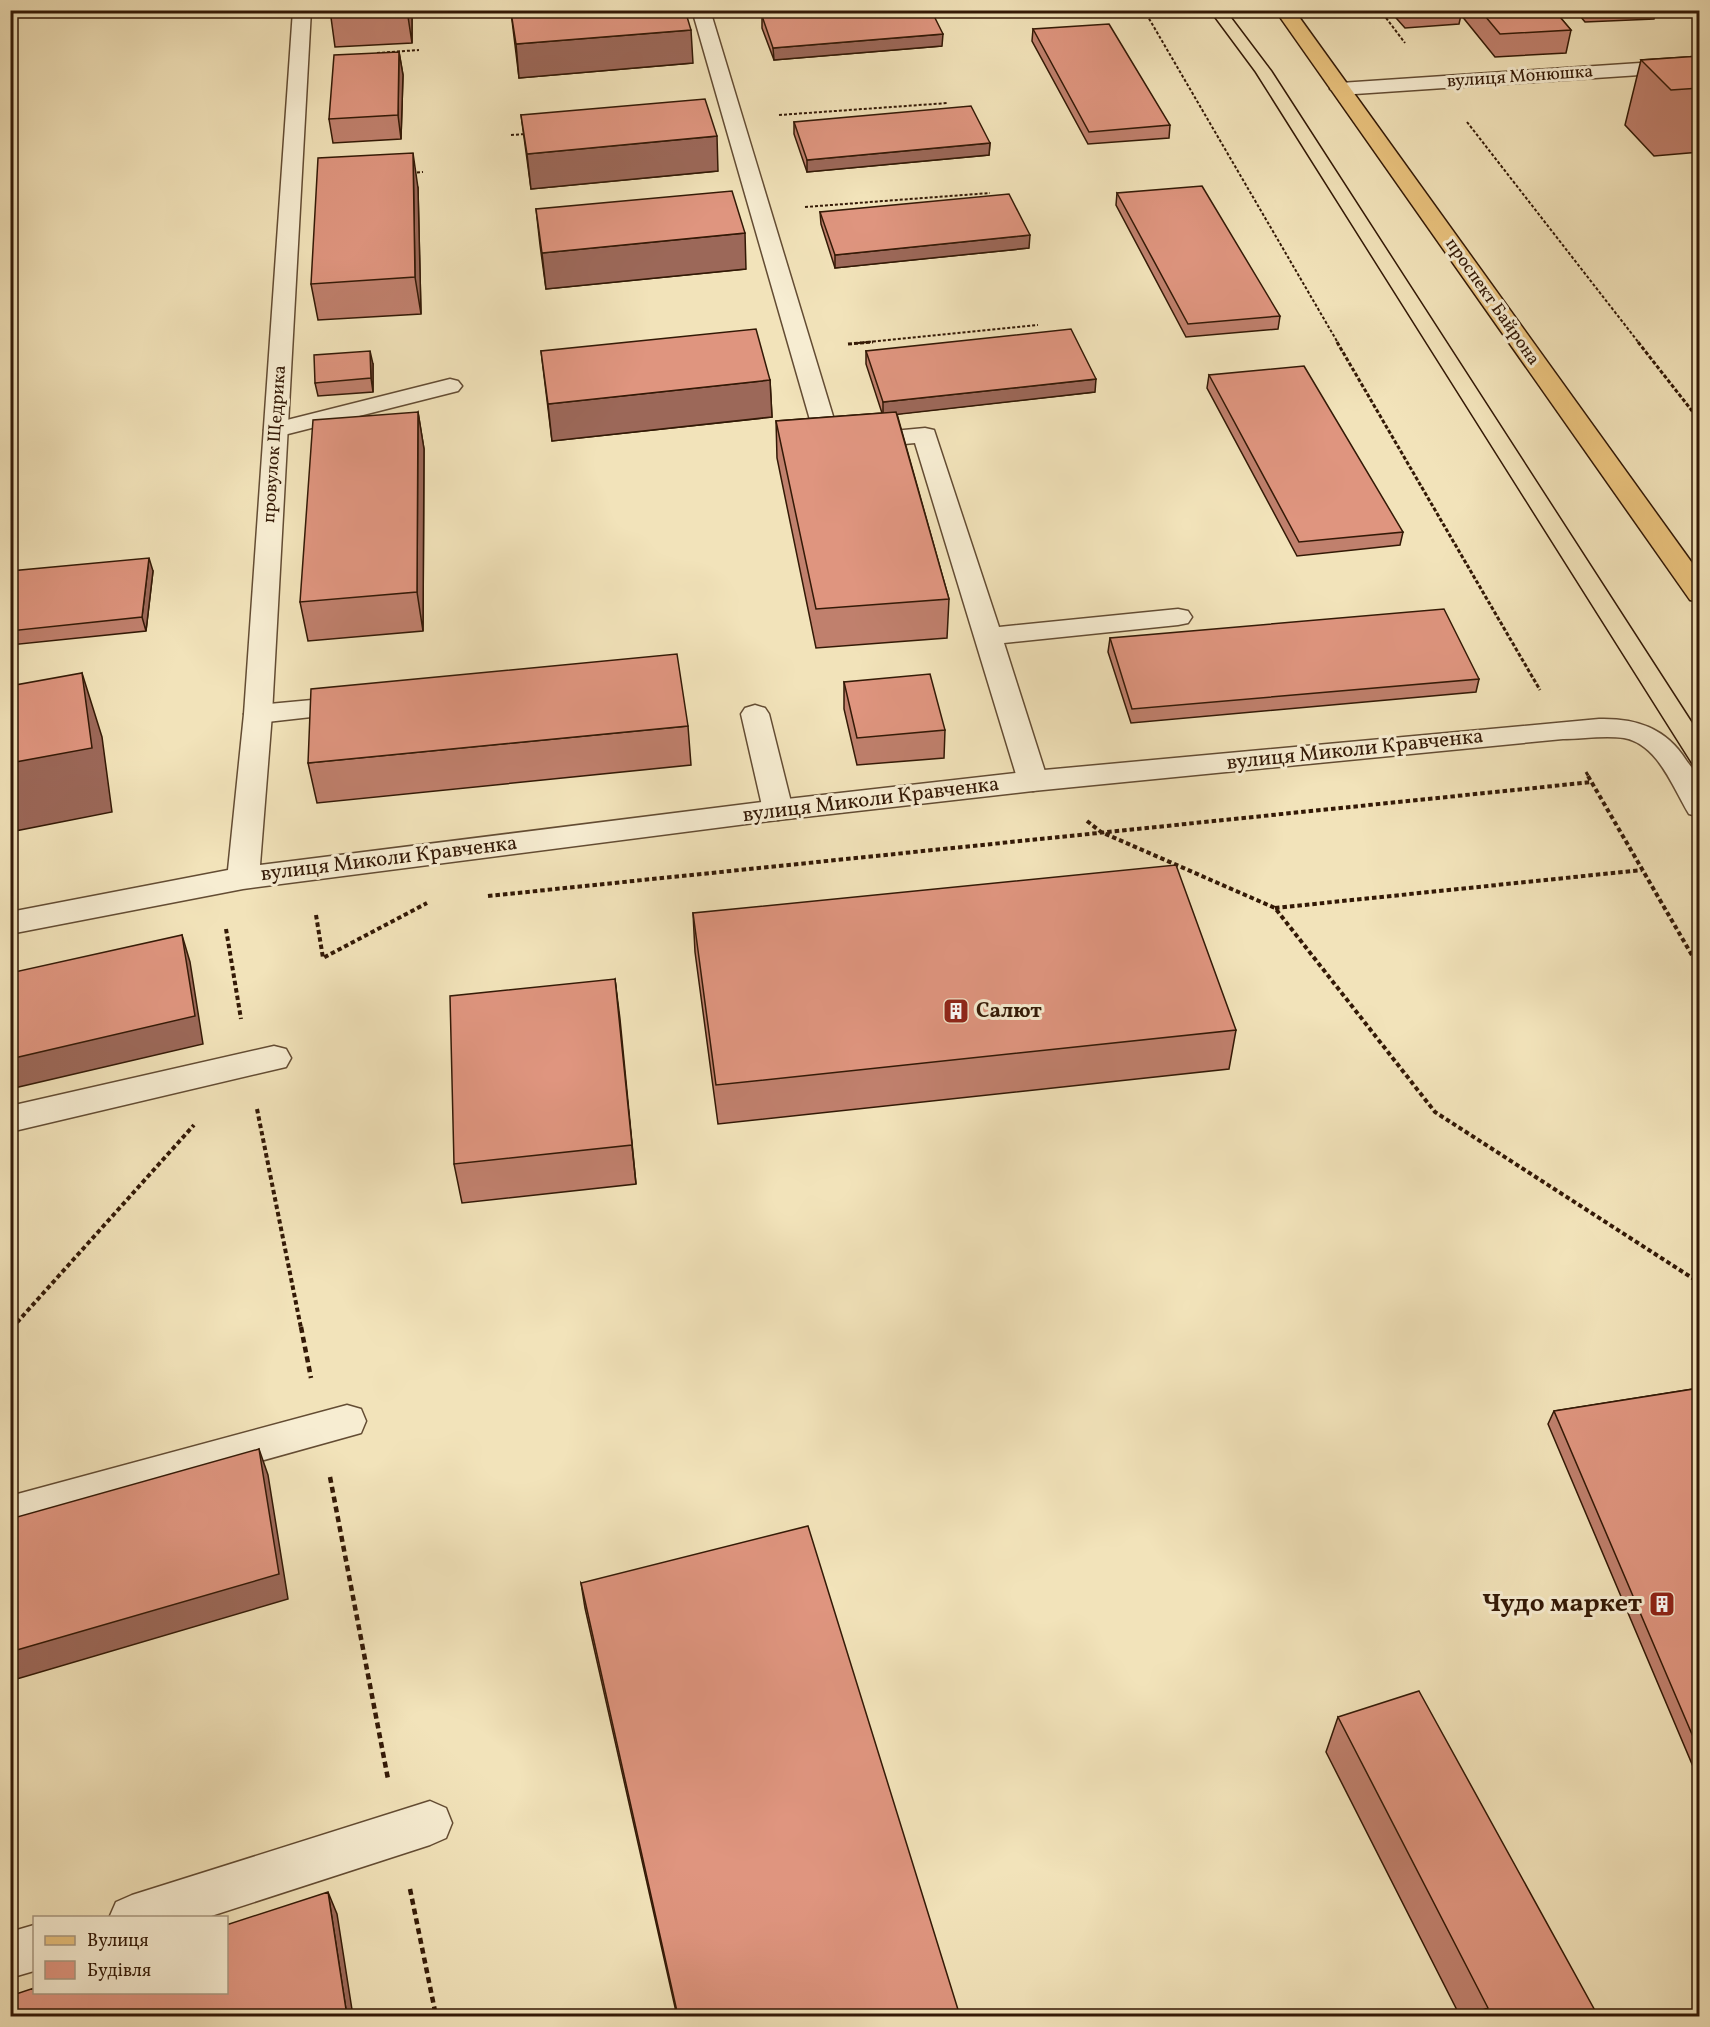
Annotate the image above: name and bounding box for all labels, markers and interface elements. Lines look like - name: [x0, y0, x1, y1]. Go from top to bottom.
- street label: вулиця Монюшка: [1446, 59, 1594, 95]
- street label: проспект Байрона: [1439, 233, 1545, 371]
- street label: провулок Щедрика: [257, 364, 293, 524]
- street label: вулиця Миколи Кравченка: [1225, 722, 1485, 778]
- street label: вулиця Миколи Кравченка: [741, 770, 1001, 830]
- street label: вулиця Миколи Кравченка: [259, 829, 519, 889]
- building icon: Салют: [941, 996, 971, 1026]
- place label: Салют: [976, 997, 1042, 1026]
- place label: Чудо маркет: [1482, 1586, 1643, 1622]
- building icon: Чудо маркет: [1647, 1589, 1677, 1619]
- legend: [33, 1916, 228, 1994]
- text: Вулиця: [87, 1929, 149, 1954]
- text: Будівля: [87, 1959, 151, 1984]

